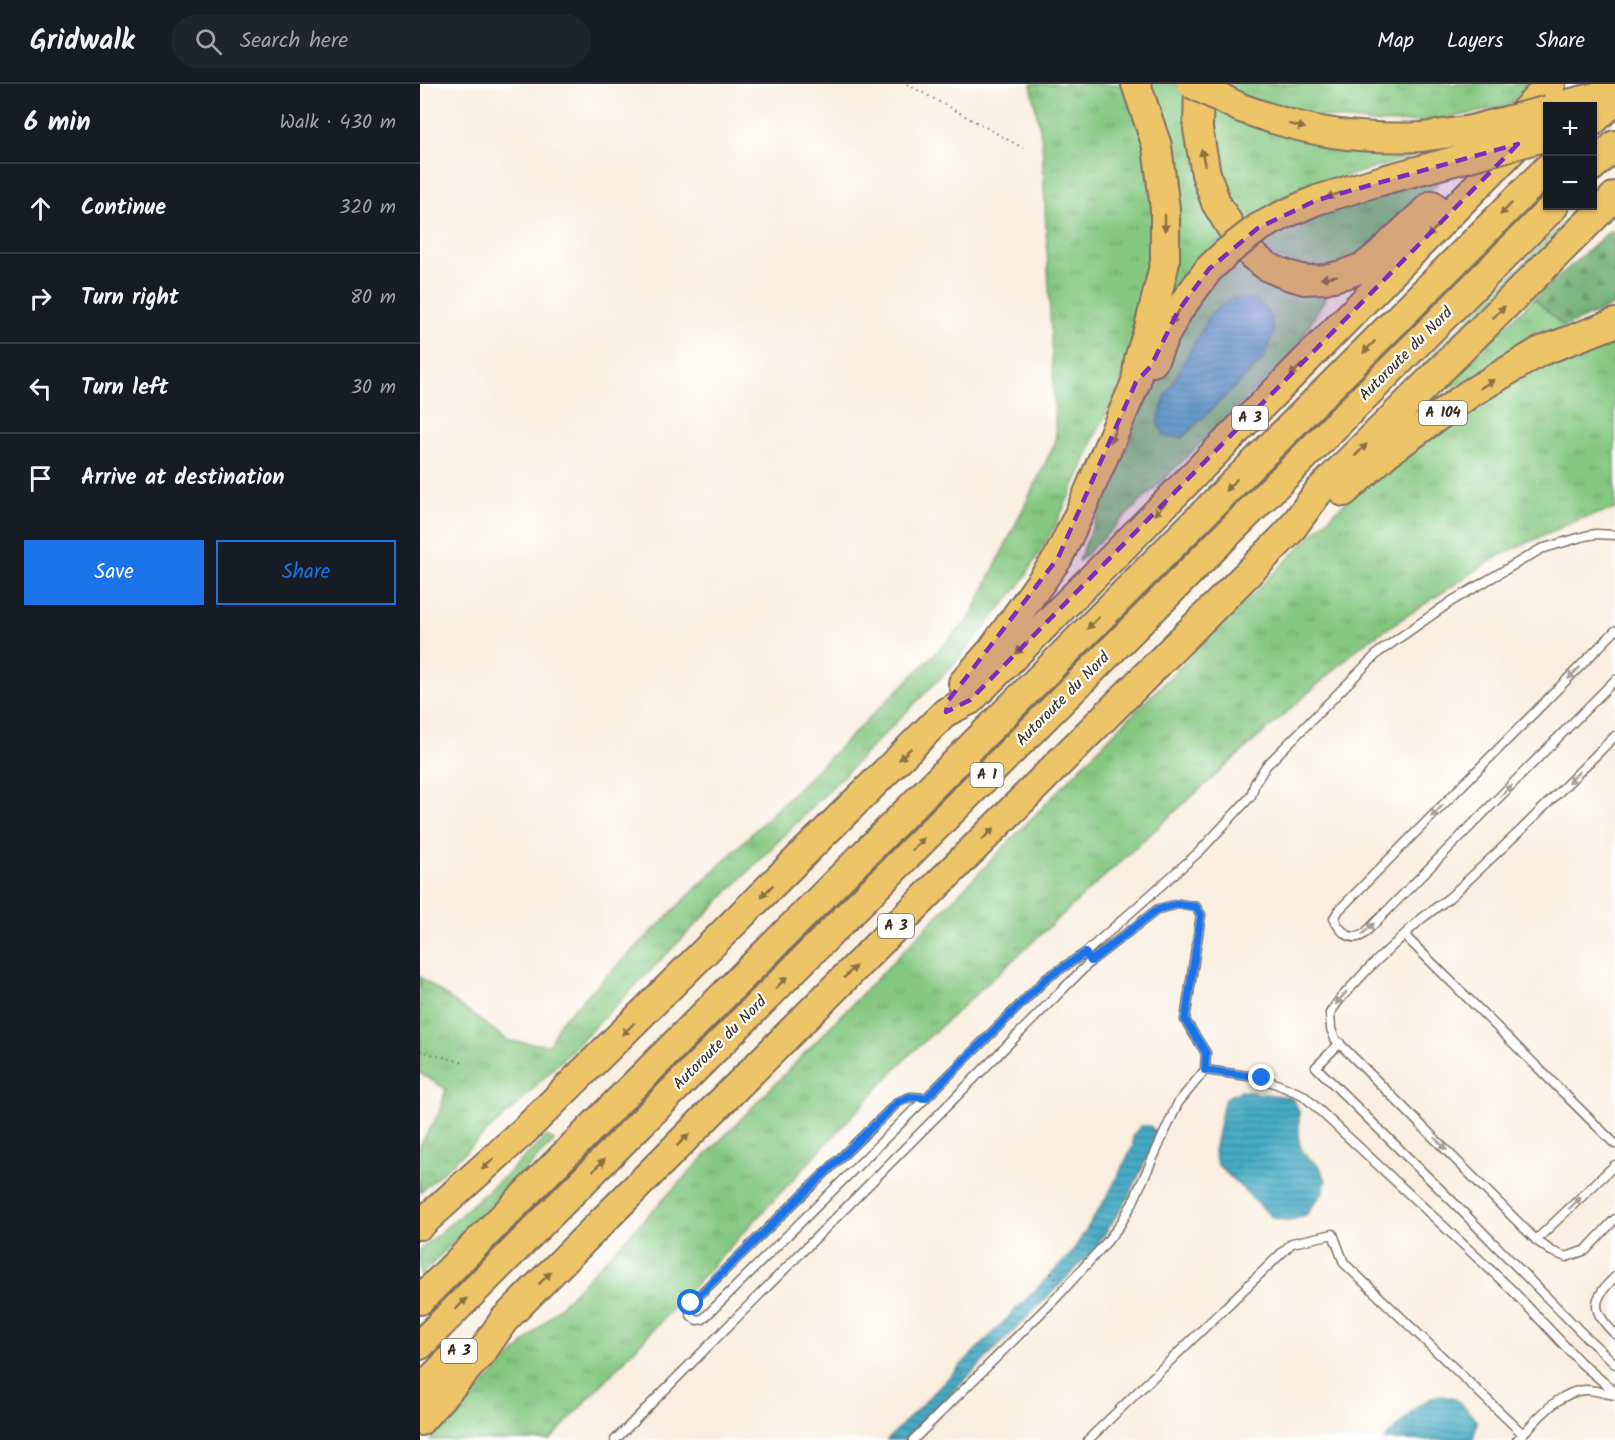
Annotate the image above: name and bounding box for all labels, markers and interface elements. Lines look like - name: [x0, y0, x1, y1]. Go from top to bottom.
- search box: [171, 14, 591, 68]
- text: Gridwalk: [30, 19, 135, 64]
- text: Search here: [240, 24, 348, 59]
- icon: search: [192, 25, 225, 58]
- text: Map: [1377, 25, 1414, 58]
- text: Layers: [1447, 25, 1503, 58]
- text: Share: [1536, 25, 1585, 58]
- text: 6 min: [24, 102, 91, 144]
- map controls: [1543, 102, 1597, 210]
- button: +: [1543, 102, 1597, 156]
- text: Walk · 430 m: [280, 107, 396, 139]
- one-way arrow: [1288, 122, 1306, 132]
- one-way arrow: [1198, 147, 1207, 166]
- button: −: [1543, 156, 1597, 210]
- one-way arrow: [1325, 190, 1343, 200]
- text: Continue: [81, 191, 166, 226]
- icon: ahead: [24, 192, 57, 225]
- text: 320 m: [339, 192, 396, 224]
- one-way arrow: [1500, 202, 1514, 216]
- one-way arrow: [1160, 213, 1170, 232]
- one-way arrow: [1426, 223, 1440, 237]
- one-way arrow: [1320, 273, 1339, 282]
- text: Turn right: [81, 281, 179, 316]
- icon: right: [24, 282, 57, 315]
- text: 80 m: [350, 282, 396, 314]
- street label: Autoroute du Nord: [1353, 300, 1460, 407]
- one-way arrow: [1492, 304, 1506, 319]
- one-way arrow: [1170, 309, 1181, 325]
- one-way arrow: [1362, 340, 1376, 354]
- one-way arrow: [1290, 363, 1304, 377]
- text: Turn left: [81, 371, 168, 406]
- icon: left: [24, 372, 57, 405]
- text: 30 m: [351, 372, 396, 404]
- one-way arrow: [1479, 378, 1495, 389]
- road number: A 104: [1419, 401, 1467, 425]
- road number: A 3: [1232, 406, 1268, 430]
- one-way arrow: [1108, 427, 1118, 445]
- one-way arrow: [1353, 443, 1367, 457]
- text: Arrive at destination: [81, 461, 284, 496]
- icon: arrive: [24, 462, 57, 495]
- one-way arrow: [1224, 478, 1238, 493]
- one-way arrow: [1153, 502, 1167, 516]
- button: Save: [24, 540, 204, 605]
- button: Share: [216, 540, 396, 605]
- one-way arrow: [1087, 616, 1101, 630]
- one-way arrow: [1016, 640, 1030, 654]
- street label: Autoroute du Nord: [1010, 645, 1117, 752]
- one-way arrow: [1567, 666, 1581, 681]
- one-way arrow: [898, 746, 912, 761]
- road number: A 1: [970, 763, 1004, 787]
- one-way arrow: [1567, 770, 1581, 784]
- one-way arrow: [1498, 784, 1512, 798]
- one-way arrow: [1430, 804, 1444, 818]
- one-way arrow: [980, 828, 994, 842]
- one-way arrow: [911, 838, 925, 852]
- one-way arrow: [760, 884, 774, 898]
- road number: A 3: [878, 914, 914, 938]
- one-way arrow: [1361, 922, 1376, 936]
- one-way arrow: [843, 965, 857, 980]
- one-way arrow: [773, 976, 787, 990]
- street label: Autoroute du Nord: [667, 989, 774, 1096]
- one-way arrow: [1335, 990, 1348, 1006]
- one-way arrow: [622, 1021, 636, 1035]
- route end: [1248, 1064, 1274, 1090]
- one-way arrow: [675, 1134, 689, 1148]
- one-way arrow: [1433, 1137, 1447, 1151]
- one-way arrow: [480, 1157, 495, 1171]
- one-way arrow: [591, 1159, 605, 1173]
- one-way arrow: [1568, 1196, 1583, 1210]
- one-way arrow: [538, 1271, 552, 1286]
- route start: [677, 1289, 703, 1315]
- one-way arrow: [453, 1297, 467, 1311]
- road number: A 3: [441, 1339, 477, 1363]

